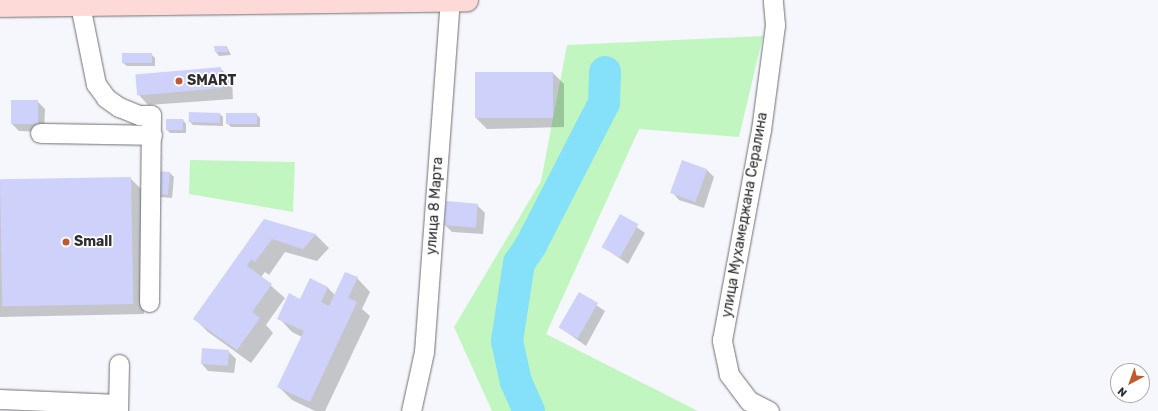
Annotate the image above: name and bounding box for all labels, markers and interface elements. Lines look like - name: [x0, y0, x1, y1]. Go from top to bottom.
- place label: SMART: [187, 73, 236, 89]
- marker: SMART: [174, 76, 184, 86]
- street label: улица Мухамеджана Сералина: [719, 111, 771, 319]
- street label: улица 8 Марта: [423, 156, 447, 256]
- place label: Small: [74, 234, 112, 250]
- marker: Small: [61, 237, 71, 247]
- north arrow: [1110, 363, 1150, 403]
- text: N: [1115, 384, 1130, 399]

